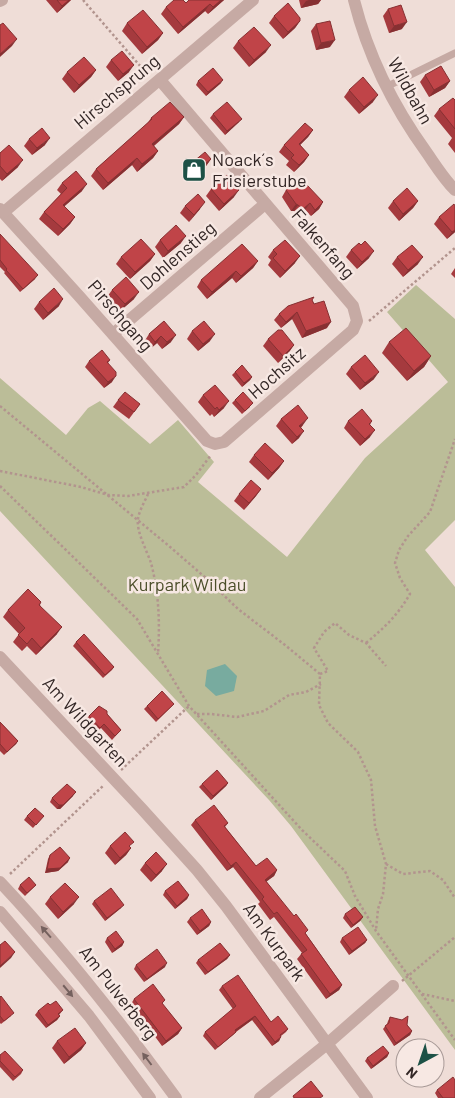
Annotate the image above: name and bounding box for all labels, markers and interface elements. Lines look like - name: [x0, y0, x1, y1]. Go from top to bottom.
- street label: Hirschsprung: [69, 49, 164, 133]
- street label: Wildbahn: [384, 53, 438, 128]
- place label: Noack´s Frisierstube: [212, 148, 307, 191]
- shop icon: Noack´s Frisierstube: [181, 157, 207, 183]
- street label: Falkenfang: [287, 204, 360, 283]
- street label: Dohlenstieg: [135, 216, 220, 294]
- street label: Pirschgang: [84, 275, 158, 356]
- street label: Hochsitz: [243, 341, 309, 403]
- park label: Kurpark Wildau: [128, 573, 246, 595]
- street label: Am Wildgarten: [38, 672, 133, 771]
- street label: Am Kurpark: [239, 898, 311, 985]
- one-way arrow: [40, 926, 52, 938]
- street label: Am Pulverberg: [75, 941, 162, 1044]
- one-way arrow: [63, 984, 74, 997]
- north arrow: [395, 1038, 445, 1088]
- one-way arrow: [142, 1053, 153, 1066]
- text: N: [402, 1064, 420, 1083]

